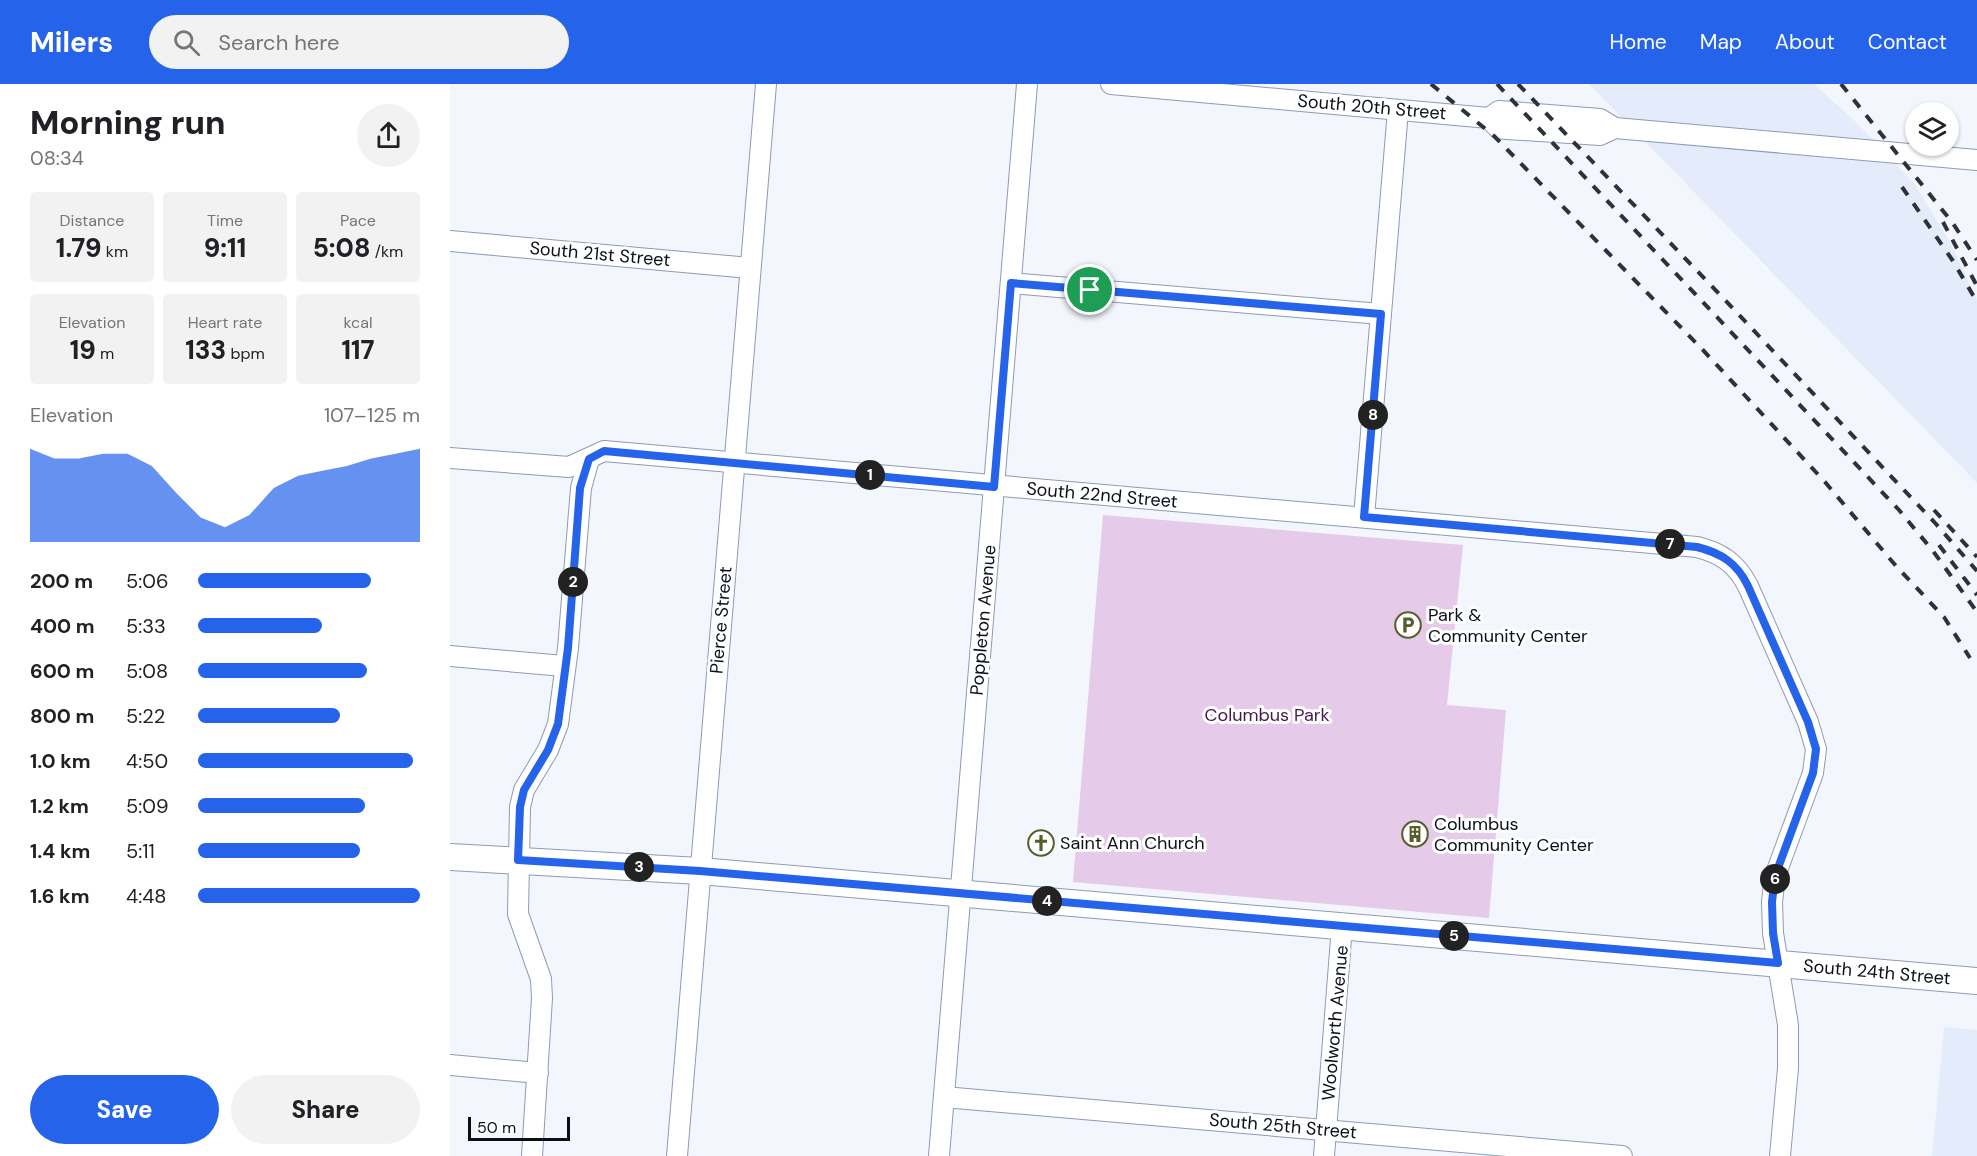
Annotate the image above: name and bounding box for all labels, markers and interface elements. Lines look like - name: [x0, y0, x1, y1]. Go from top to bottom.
- search box: [149, 15, 569, 69]
- text: Milers: [30, 24, 113, 61]
- icon: search: [170, 26, 203, 59]
- text: Search here: [218, 28, 340, 57]
- text: Home: [1609, 28, 1667, 56]
- text: Map: [1700, 28, 1742, 56]
- text: About: [1775, 28, 1835, 56]
- text: Contact: [1868, 28, 1947, 56]
- street label: South 20th Street: [1297, 89, 1447, 125]
- text: Morning run: [30, 101, 225, 144]
- map controls: [1905, 102, 1959, 156]
- button: layers: [1905, 102, 1959, 156]
- button: share: [357, 104, 420, 167]
- text: 08:34: [30, 145, 84, 171]
- text: Distance: [60, 210, 124, 231]
- text: Time: [207, 210, 243, 231]
- text: Pace: [340, 210, 376, 231]
- text: 1.79: [56, 231, 102, 265]
- text: 9:11: [204, 231, 246, 265]
- text: 5:08: [313, 231, 370, 265]
- street label: South 21st Street: [529, 236, 671, 272]
- text: km: [102, 241, 128, 262]
- text: /km: [370, 241, 403, 262]
- pin: [1064, 264, 1115, 315]
- icon: arrive: [1073, 273, 1106, 306]
- text: Elevation: [59, 312, 125, 333]
- text: Heart rate: [188, 312, 262, 333]
- text: kcal: [344, 312, 372, 333]
- text: 19: [70, 333, 96, 367]
- text: 133: [185, 333, 226, 367]
- text: 117: [341, 333, 375, 367]
- text: m: [96, 343, 114, 364]
- text: bpm: [226, 343, 265, 364]
- pin: 8: [1358, 400, 1388, 430]
- text: Elevation: [30, 402, 113, 428]
- text: 107–125 m: [324, 402, 420, 428]
- text: 8: [1368, 404, 1378, 425]
- pin: 1: [855, 460, 885, 490]
- text: 1: [867, 464, 873, 485]
- street label: South 22nd Street: [1025, 476, 1179, 514]
- pin: 7: [1655, 529, 1685, 559]
- text: 7: [1666, 533, 1674, 554]
- street label: Poppleton Avenue: [964, 544, 1002, 696]
- street label: Pierce Street: [704, 565, 738, 675]
- pin: 2: [558, 567, 588, 597]
- text: 200 m: [30, 568, 93, 594]
- text: 5:06: [126, 568, 168, 594]
- text: 2: [568, 571, 578, 592]
- place label: Park & Community Center: [1428, 603, 1588, 648]
- parking icon: Park & Community Center: [1393, 610, 1423, 640]
- text: 400 m: [30, 613, 95, 639]
- text: 5:33: [126, 613, 166, 639]
- text: 600 m: [30, 658, 94, 684]
- text: 5:08: [126, 658, 168, 684]
- text: 800 m: [30, 703, 94, 729]
- text: 5:22: [126, 703, 165, 729]
- park label: Columbus Park: [1205, 703, 1329, 727]
- text: 1.0 km: [30, 748, 91, 774]
- text: 4:50: [126, 748, 168, 774]
- text: 1.2 km: [30, 793, 89, 819]
- text: 5:09: [126, 793, 168, 819]
- place label: Columbus Community Center: [1434, 812, 1594, 857]
- building icon: Columbus Community Center: [1400, 819, 1430, 849]
- church icon: Saint Ann Church: [1026, 828, 1056, 858]
- place label: Saint Ann Church: [1060, 831, 1205, 855]
- text: 1.4 km: [30, 838, 90, 864]
- text: 5:11: [126, 838, 155, 864]
- pin: 3: [624, 852, 654, 882]
- text: 3: [634, 856, 644, 877]
- pin: 6: [1760, 864, 1790, 894]
- text: 6: [1770, 868, 1780, 889]
- text: 1.6 km: [30, 883, 89, 909]
- text: 4:48: [126, 883, 166, 909]
- pin: 4: [1032, 886, 1062, 916]
- text: 4: [1042, 890, 1052, 911]
- pin: 5: [1439, 921, 1469, 951]
- text: 5: [1449, 925, 1459, 946]
- street label: Woolworth Avenue: [1316, 944, 1354, 1102]
- street label: South 24th Street: [1802, 954, 1952, 990]
- button: Save: [30, 1075, 219, 1144]
- button: Share: [231, 1075, 420, 1144]
- street label: South 25th Street: [1208, 1108, 1358, 1144]
- scale bar: [468, 1114, 570, 1142]
- text: 50 m: [477, 1117, 516, 1138]

